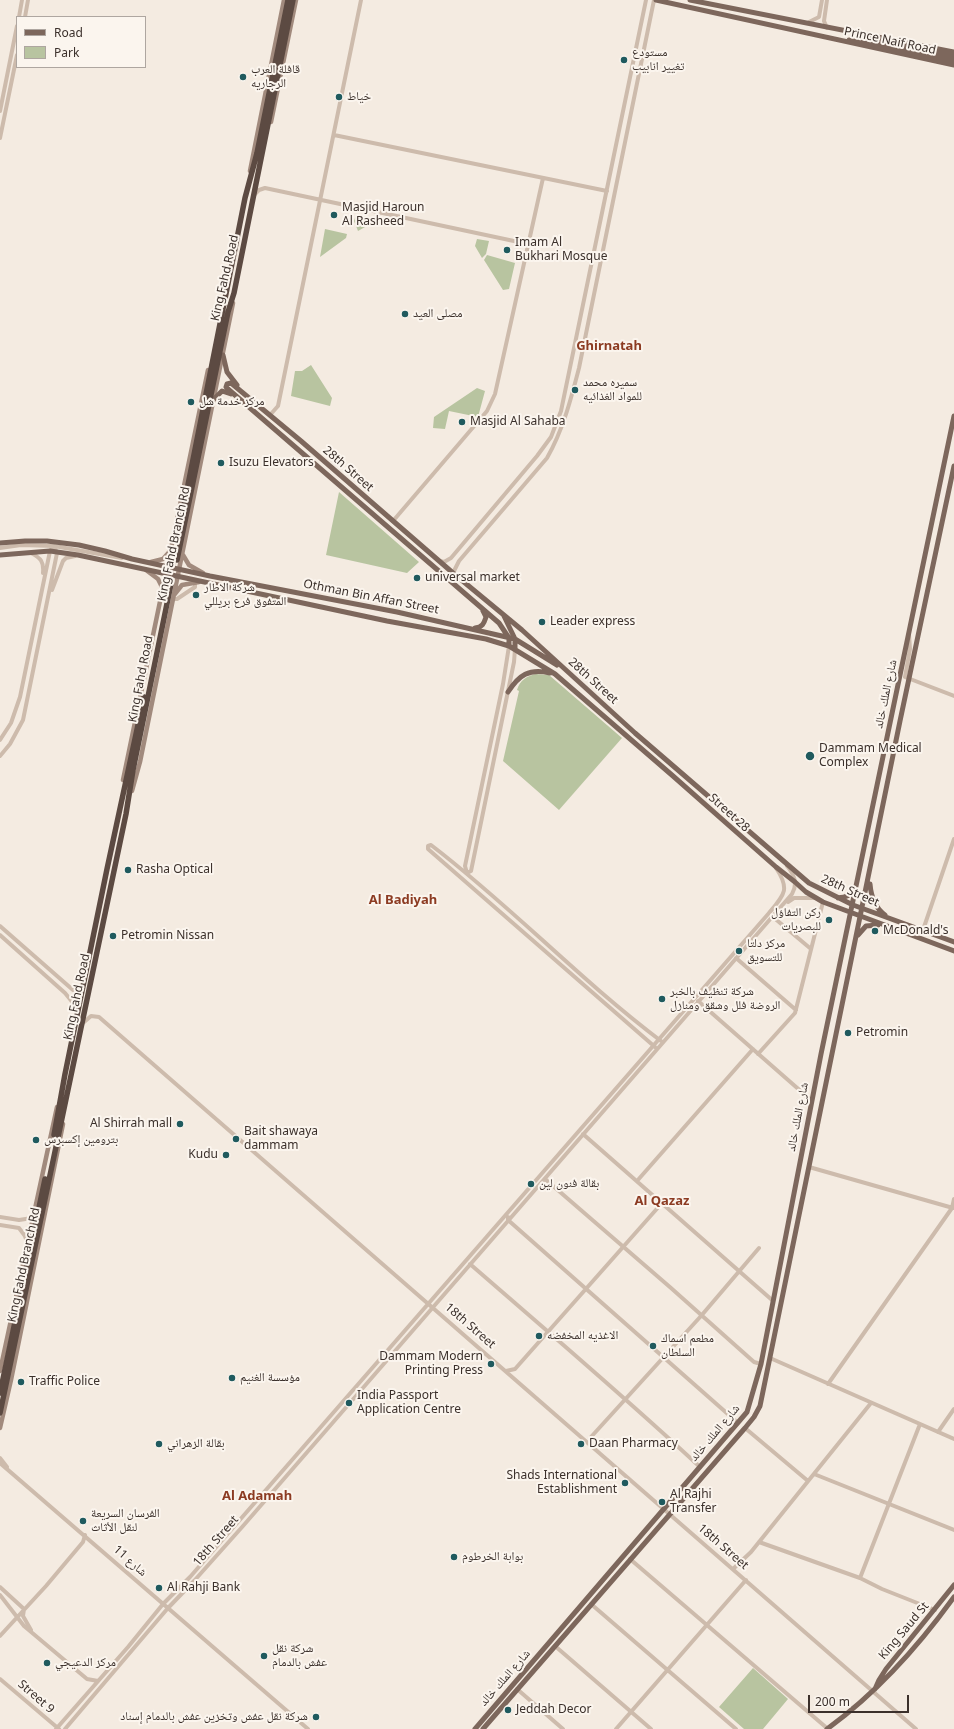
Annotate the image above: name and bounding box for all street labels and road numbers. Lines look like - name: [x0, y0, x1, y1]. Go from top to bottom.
- street label: Prince Naif Road: [843, 24, 937, 58]
- street label: King Fahd Road: [208, 233, 242, 323]
- street label: 28th Street: [320, 443, 376, 495]
- street label: King Fahd Branch Rd: [155, 485, 193, 603]
- street label: Othman Bin Affan Street: [302, 577, 440, 617]
- street label: King Fahd Road: [126, 634, 156, 724]
- street label: 28th Street: [565, 655, 621, 707]
- street label: شارع الملك خالد: [872, 658, 900, 730]
- street label: Street 28: [705, 791, 753, 835]
- street label: 28th Street: [819, 872, 881, 910]
- street label: King Fahd Road: [61, 952, 93, 1042]
- street label: شارع الملك خالد: [784, 1081, 812, 1153]
- street label: King Fahd Branch Rd: [5, 1206, 43, 1324]
- street label: 18th Street: [442, 1300, 498, 1352]
- street label: شارع الملك خالد: [687, 1402, 743, 1464]
- street label: 18th Street: [190, 1513, 242, 1569]
- street label: 18th Street: [695, 1521, 751, 1573]
- street label: شارع 11: [110, 1543, 150, 1579]
- street label: King Saud St: [876, 1599, 932, 1663]
- street label: شارع الملك خالد: [477, 1647, 533, 1709]
- street label: Street 9: [15, 1677, 57, 1717]

